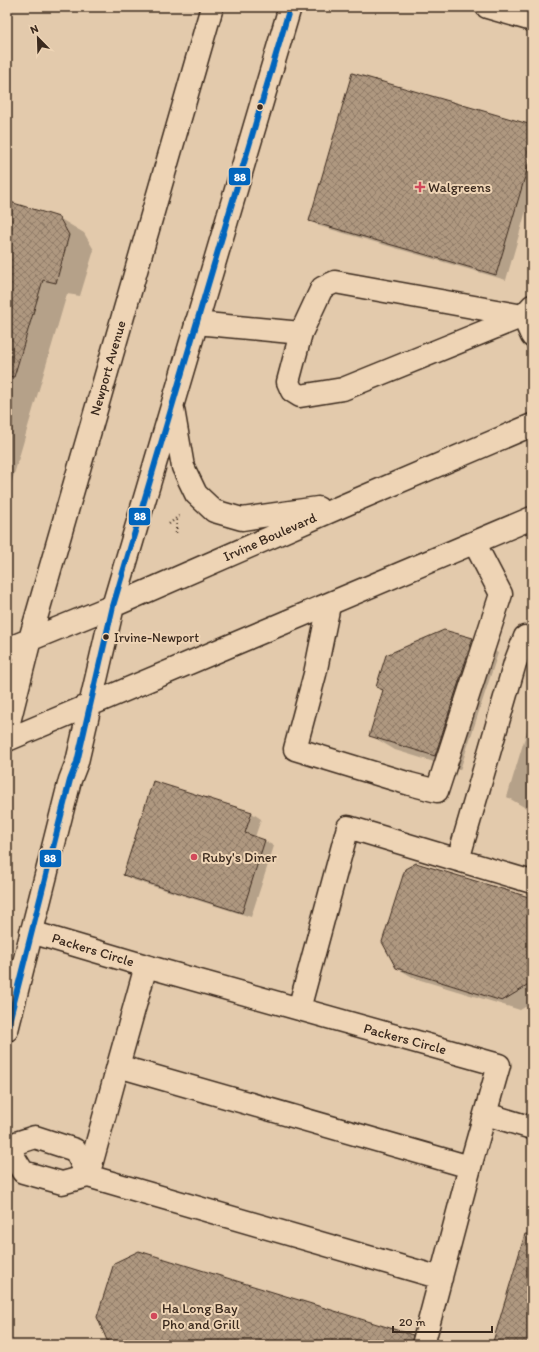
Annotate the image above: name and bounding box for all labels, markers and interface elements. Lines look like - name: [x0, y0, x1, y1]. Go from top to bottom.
- north arrow: [18, 18, 58, 58]
- text: N: [28, 22, 40, 37]
- unlabelled marker: [255, 102, 265, 112]
- line badge: 88: [228, 167, 251, 186]
- text: 88: [234, 171, 246, 184]
- place label: Walgreens: [428, 179, 491, 196]
- marker: Walgreens: [415, 182, 425, 192]
- street label: Newport Avenue: [86, 318, 130, 418]
- line badge: 88: [128, 507, 151, 526]
- street label: Irvine Boulevard: [221, 509, 319, 565]
- text: 88: [134, 510, 146, 523]
- place label: Irvine-Newport: [114, 630, 199, 645]
- marker: Irvine-Newport: [101, 632, 111, 642]
- line badge: 88: [39, 849, 62, 868]
- place label: Ruby's Diner: [202, 849, 278, 866]
- text: 88: [44, 852, 56, 865]
- marker: Ruby's Diner: [189, 852, 199, 862]
- street label: Packers Circle: [50, 929, 137, 971]
- street label: Packers Circle: [362, 1020, 449, 1058]
- place label: Ha Long Bay Pho and Grill: [162, 1300, 240, 1333]
- scale bar: [393, 1308, 492, 1334]
- marker: Ha Long Bay Pho and Grill: [149, 1311, 159, 1321]
- text: 20 m: [399, 1315, 426, 1329]

